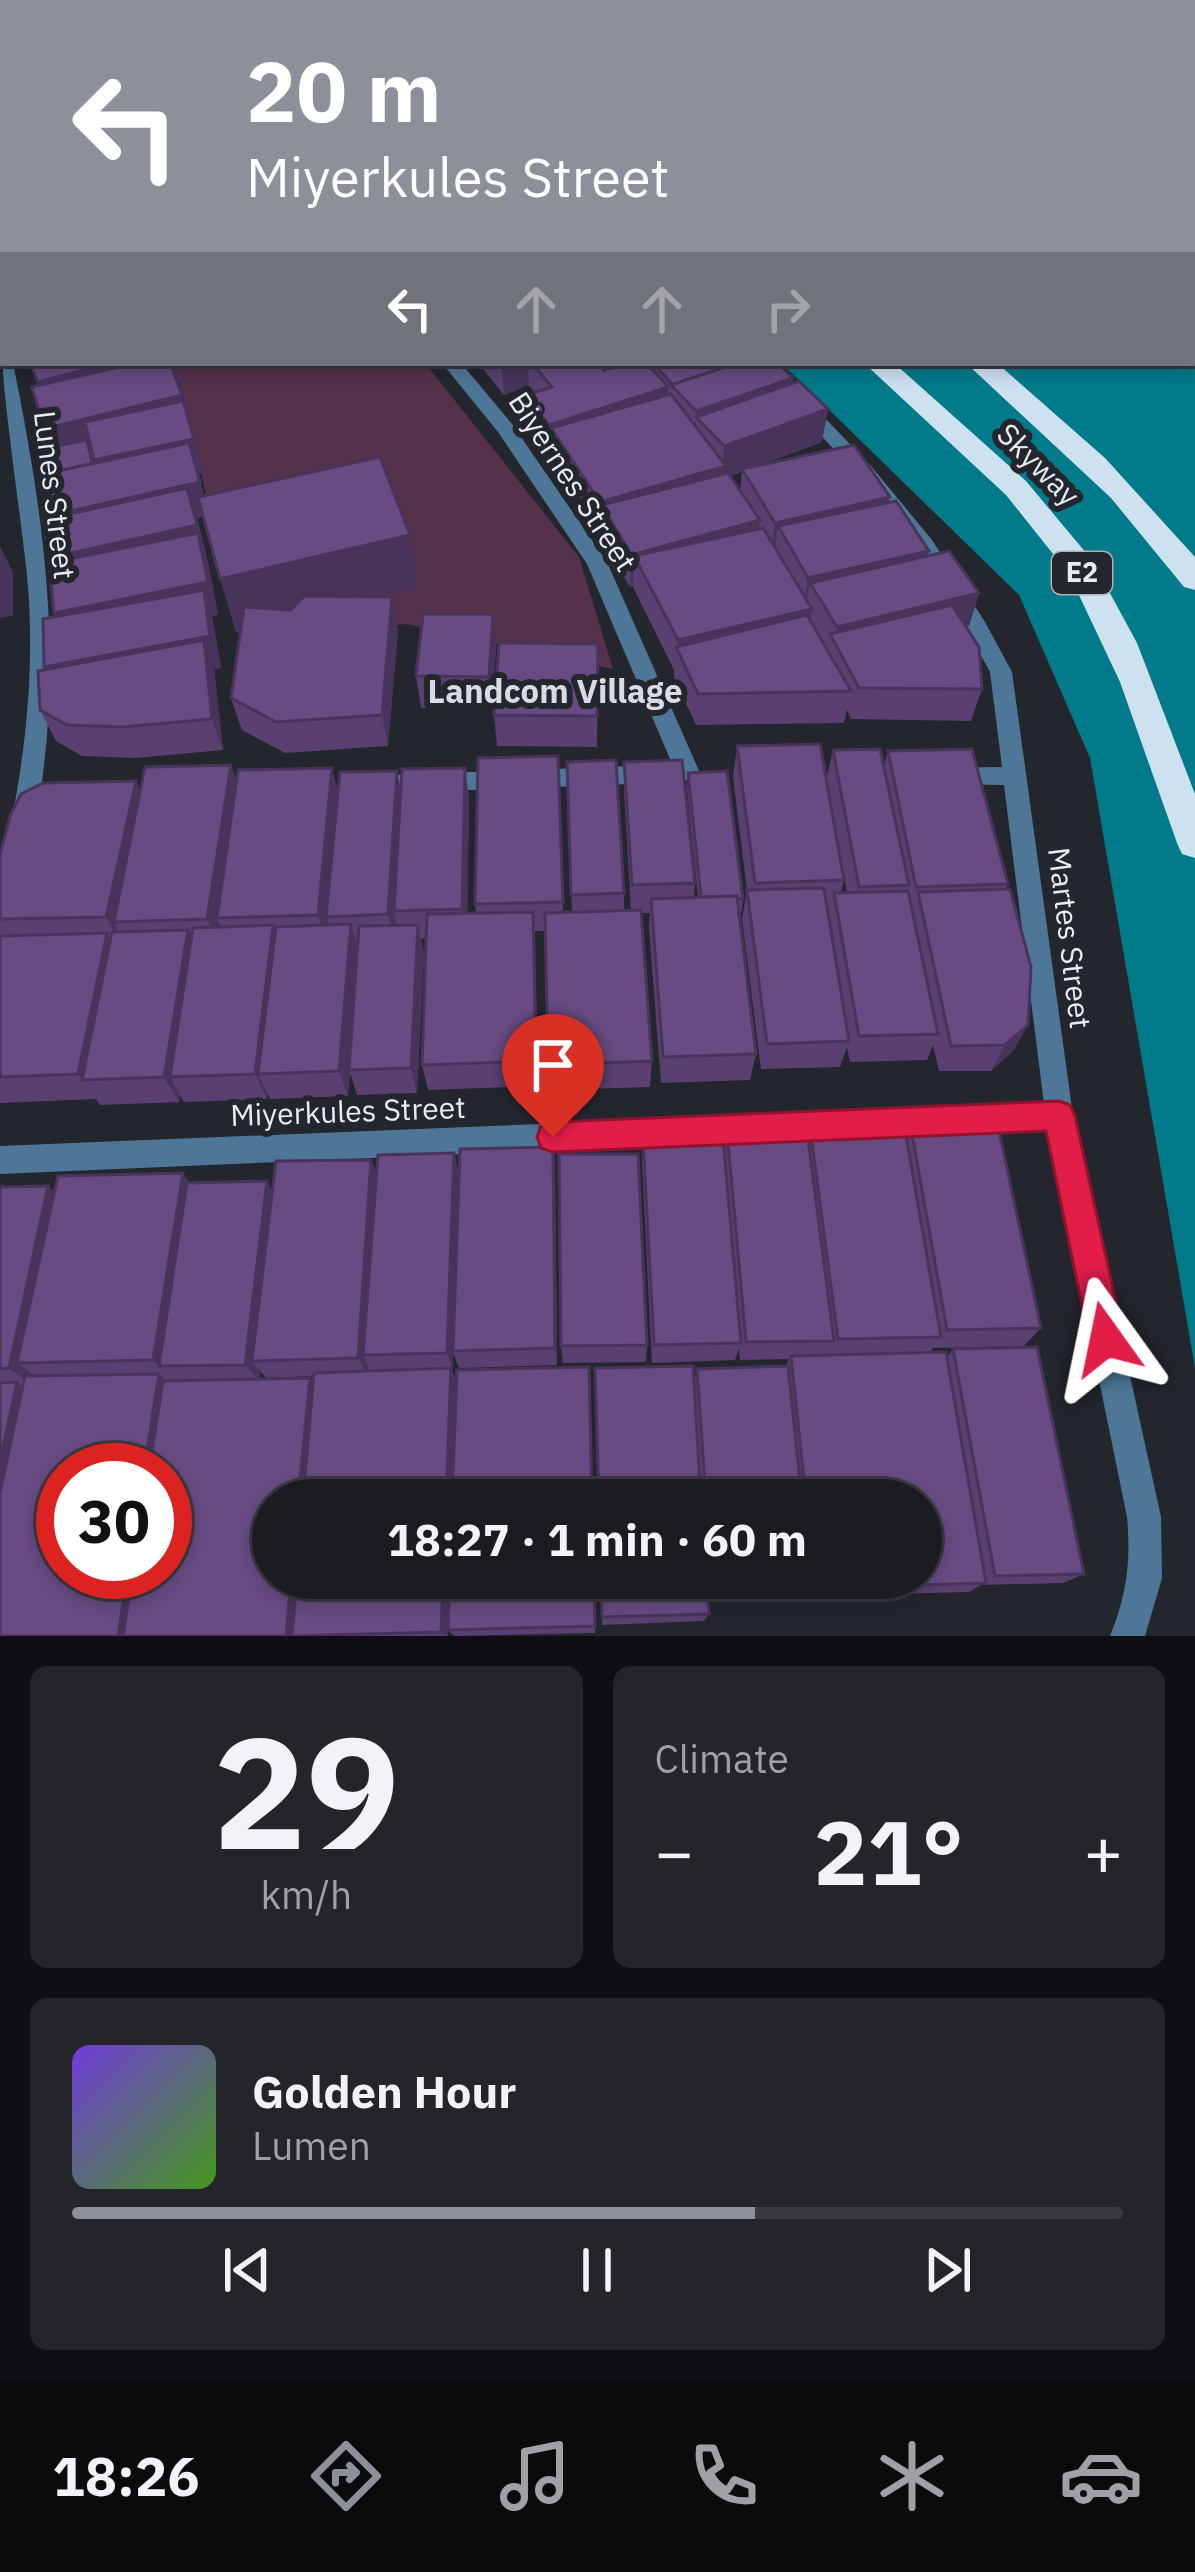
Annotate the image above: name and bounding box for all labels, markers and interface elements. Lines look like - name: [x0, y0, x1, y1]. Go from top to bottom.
- text: 20 m: [246, 36, 442, 145]
- icon: left: [48, 48, 204, 204]
- text: Miyerkules Street: [246, 142, 670, 212]
- icon: left: [377, 276, 443, 342]
- icon: ahead: [503, 276, 569, 342]
- icon: ahead: [629, 276, 695, 342]
- icon: right: [755, 276, 821, 342]
- street label: Biyernes Street: [501, 384, 646, 579]
- street label: Lunes Street: [26, 408, 85, 581]
- street label: Skyway: [989, 414, 1089, 514]
- road number: E2: [1052, 552, 1112, 594]
- district label: Landcom Village: [428, 669, 682, 712]
- street label: Martes Street: [1040, 845, 1101, 1031]
- pin: [502, 1014, 604, 1137]
- icon: arrive: [520, 1032, 586, 1098]
- street label: Miyerkules Street: [230, 1087, 466, 1134]
- position arrow: [1043, 1276, 1169, 1402]
- speed limit sign: 30: [36, 1443, 192, 1599]
- text: 18:27 · 1 min · 60 m: [387, 1510, 807, 1568]
- text: 29: [213, 1689, 400, 1892]
- text: Climate: [655, 1733, 789, 1784]
- text: 21°: [814, 1793, 964, 1910]
- text: −: [655, 1808, 694, 1894]
- text: +: [1083, 1808, 1123, 1894]
- text: km/h: [260, 1869, 352, 1920]
- text: Golden Hour: [252, 2062, 516, 2120]
- text: Lumen: [252, 2120, 371, 2171]
- icon: previous: [214, 2237, 280, 2303]
- icon: pause: [564, 2237, 630, 2303]
- icon: next: [915, 2237, 981, 2303]
- icon: directions: [304, 2434, 388, 2518]
- icon: music: [493, 2434, 577, 2518]
- icon: phone: [682, 2434, 766, 2518]
- icon: climate: [870, 2434, 954, 2518]
- icon: car: [1059, 2434, 1143, 2518]
- text: 18:26: [52, 2441, 200, 2511]

